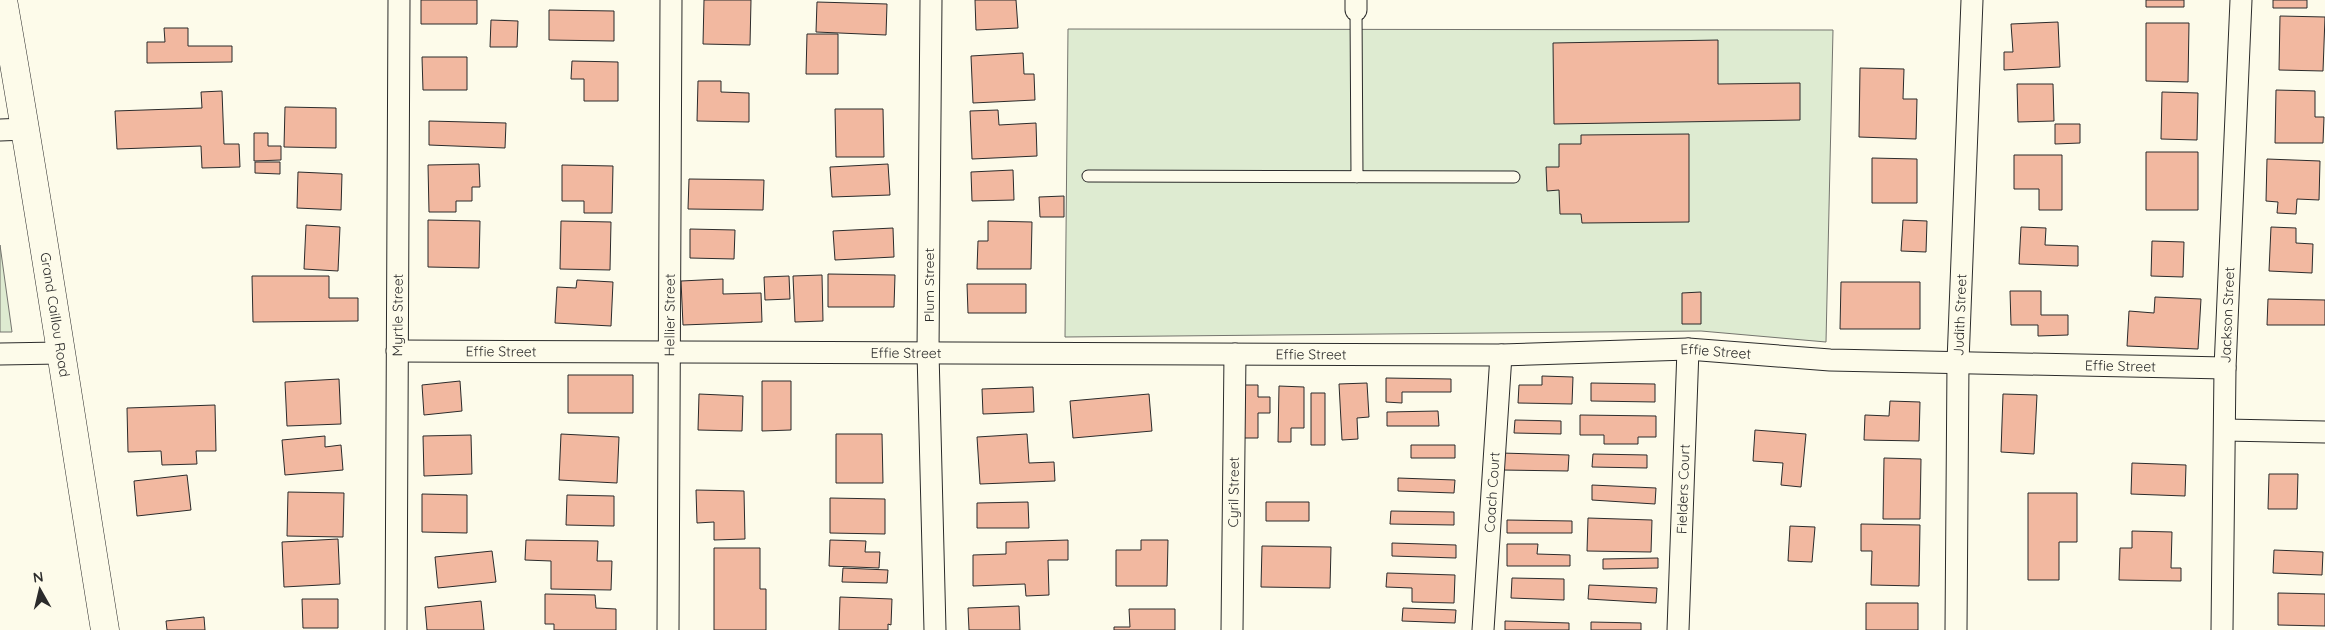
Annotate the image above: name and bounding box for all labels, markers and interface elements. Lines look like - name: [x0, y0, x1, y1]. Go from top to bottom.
- street label: Plum Street: [920, 248, 938, 322]
- street label: Grand Caillou Road: [36, 251, 74, 378]
- street label: Jackson Street: [2216, 266, 2238, 364]
- street label: Myrtle Street: [388, 273, 407, 356]
- street label: Hellier Street: [660, 273, 679, 357]
- street label: Judith Street: [1949, 273, 1970, 357]
- street label: Effie Street: [1680, 340, 1752, 363]
- street label: Effie Street: [465, 342, 537, 361]
- street label: Effie Street: [870, 344, 942, 362]
- street label: Effie Street: [1275, 345, 1347, 363]
- street label: Effie Street: [2085, 356, 2156, 376]
- street label: Fielders Court: [1672, 444, 1694, 534]
- street label: Coach Court: [1480, 451, 1504, 533]
- street label: Cyril Street: [1224, 456, 1243, 528]
- north arrow: [15, 565, 65, 615]
- text: N: [32, 567, 45, 587]

